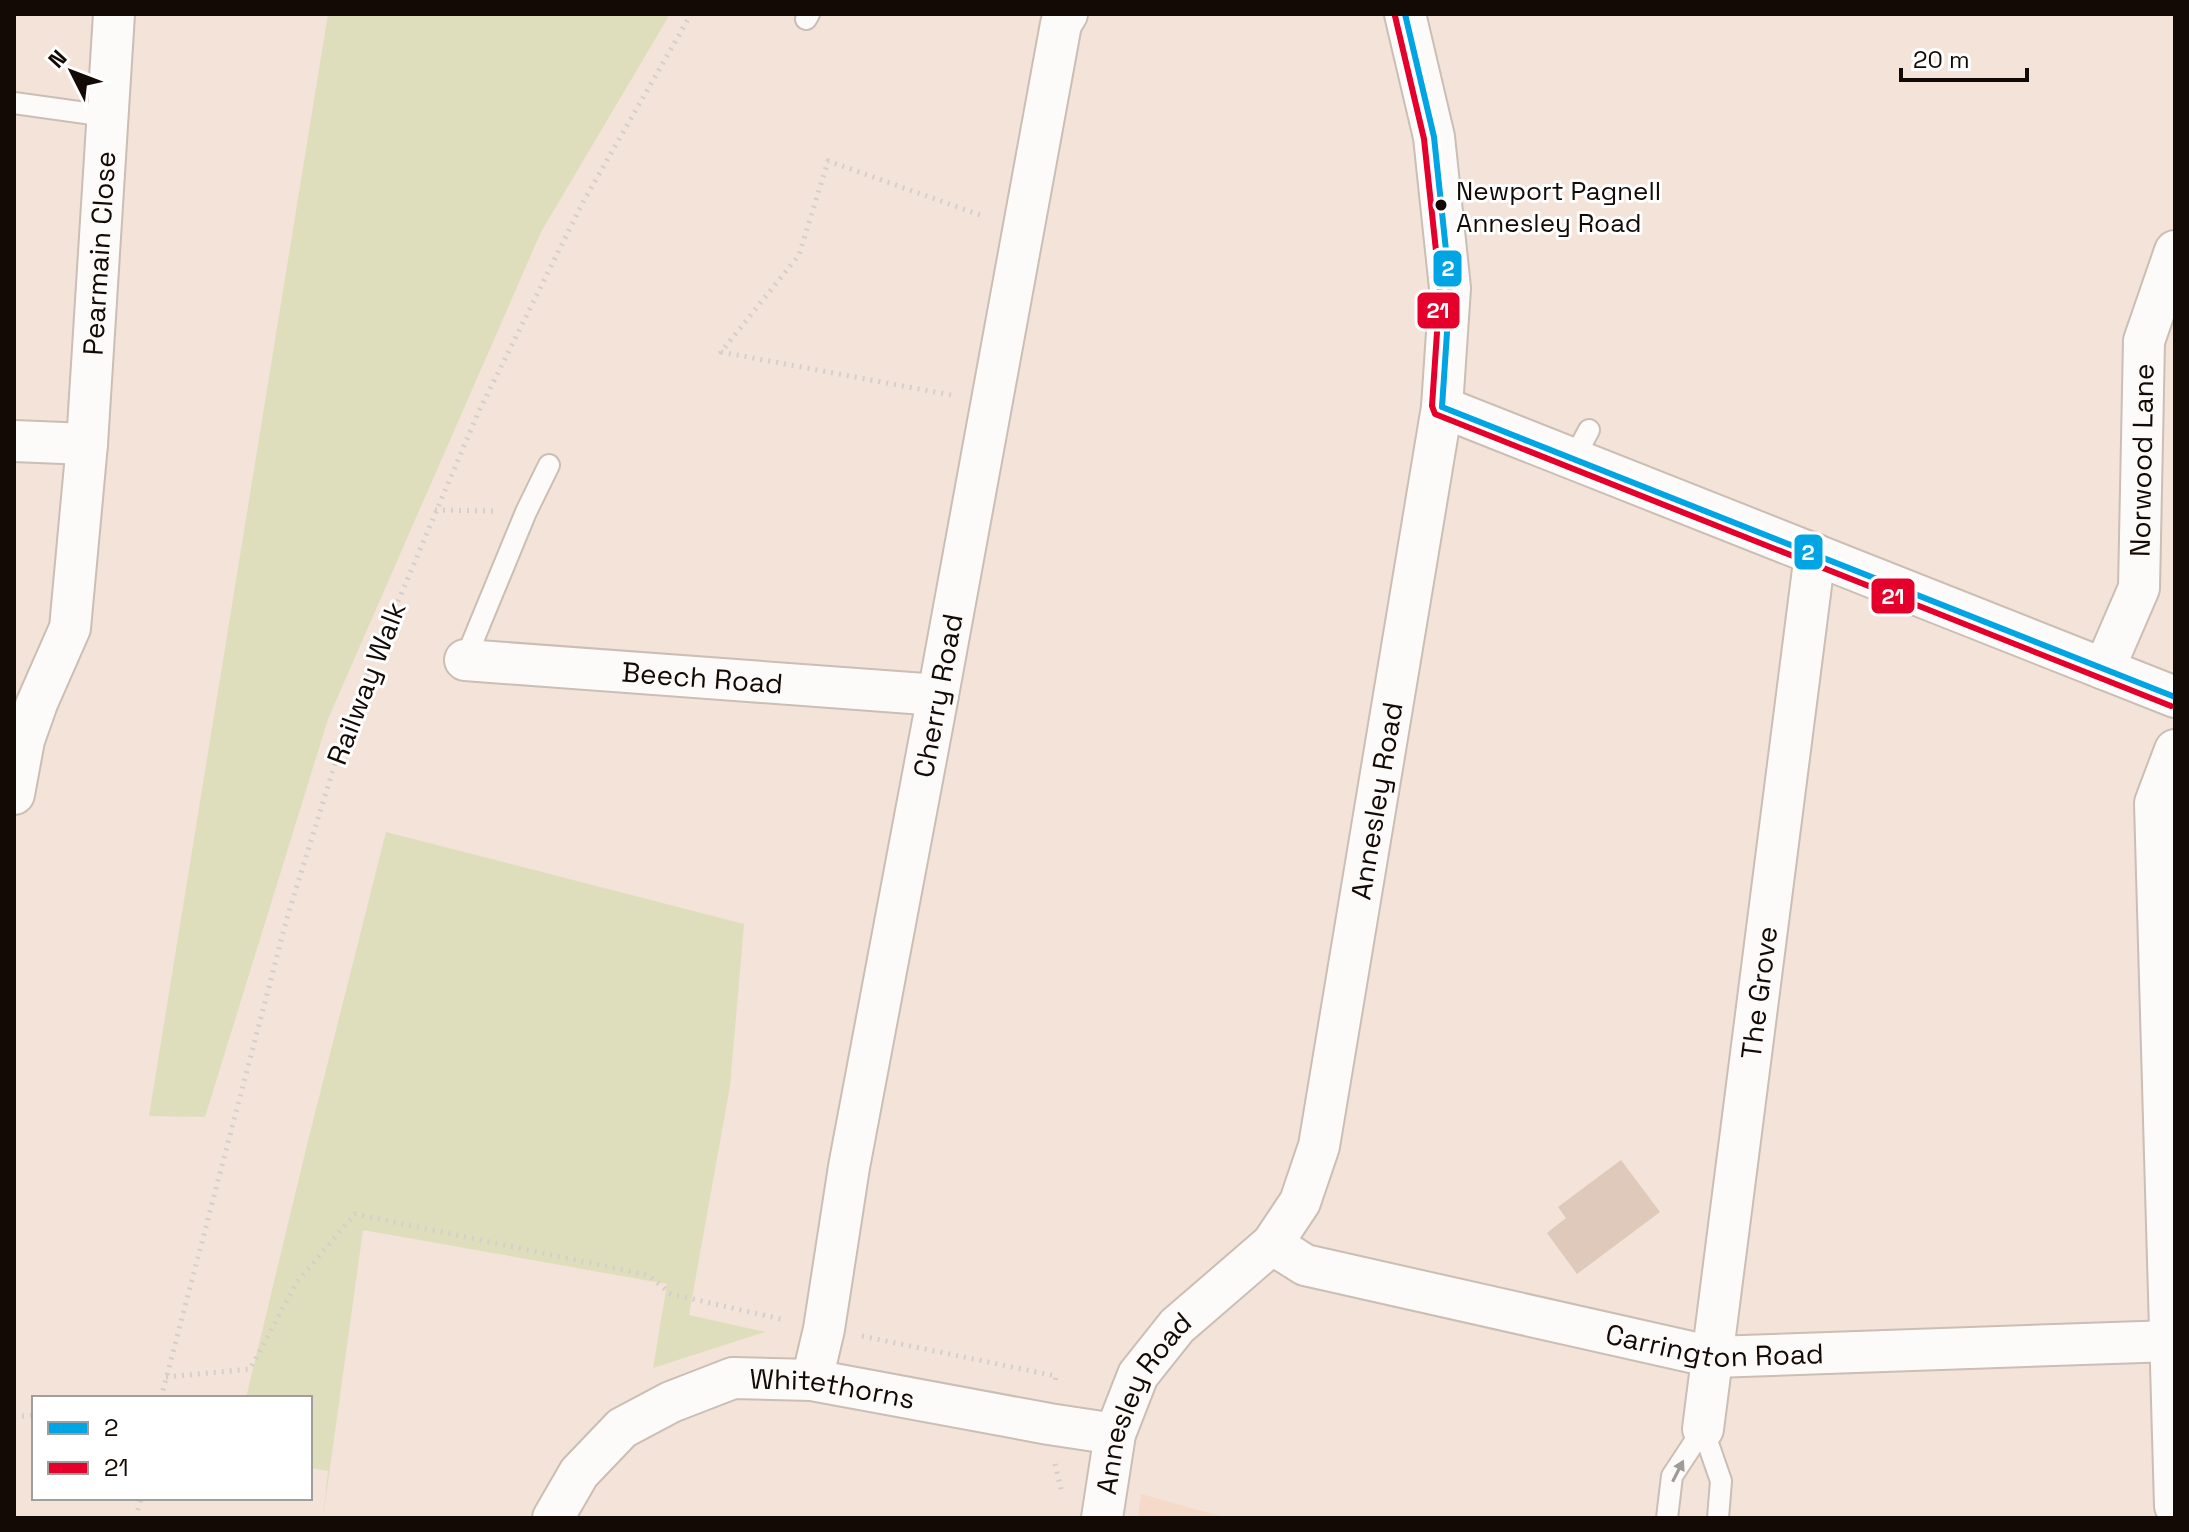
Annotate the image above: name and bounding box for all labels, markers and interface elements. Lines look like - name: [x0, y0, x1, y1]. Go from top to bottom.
- north arrow: [32, 32, 112, 112]
- scale bar: [1901, 32, 2027, 82]
- text: N: [42, 44, 72, 73]
- text: 20 m: [1913, 44, 1970, 75]
- street label: Pearmain Close: [75, 150, 123, 356]
- place label: Newport Pagnell Annesley Road: [1456, 174, 1661, 240]
- marker: Newport Pagnell Annesley Road: [1433, 197, 1449, 213]
- line badge: 2: [1432, 249, 1463, 288]
- text: 2: [1441, 254, 1455, 282]
- line badge: 21: [1416, 291, 1461, 330]
- text: 21: [1426, 296, 1450, 324]
- street label: Norwood Lane: [2122, 363, 2162, 557]
- line badge: 2: [1793, 533, 1824, 571]
- text: 2: [1801, 538, 1815, 566]
- line badge: 21: [1870, 577, 1916, 615]
- text: 21: [1881, 582, 1905, 610]
- street label: Railway Walk: [318, 596, 414, 770]
- street label: Cherry Road: [905, 611, 971, 780]
- street label: Beech Road: [620, 654, 784, 701]
- street label: Annesley Road: [1342, 699, 1411, 902]
- street label: The Grove: [1733, 924, 1785, 1061]
- street label: Annesley Road: [1088, 1304, 1199, 1497]
- street label: Carrington Road: [1602, 1315, 1824, 1375]
- street label: Whitethorns: [749, 1360, 918, 1417]
- legend: [32, 1396, 312, 1500]
- text: 2: [104, 1412, 118, 1443]
- text: 21: [104, 1452, 129, 1483]
- one-way arrow: [1671, 1459, 1685, 1482]

